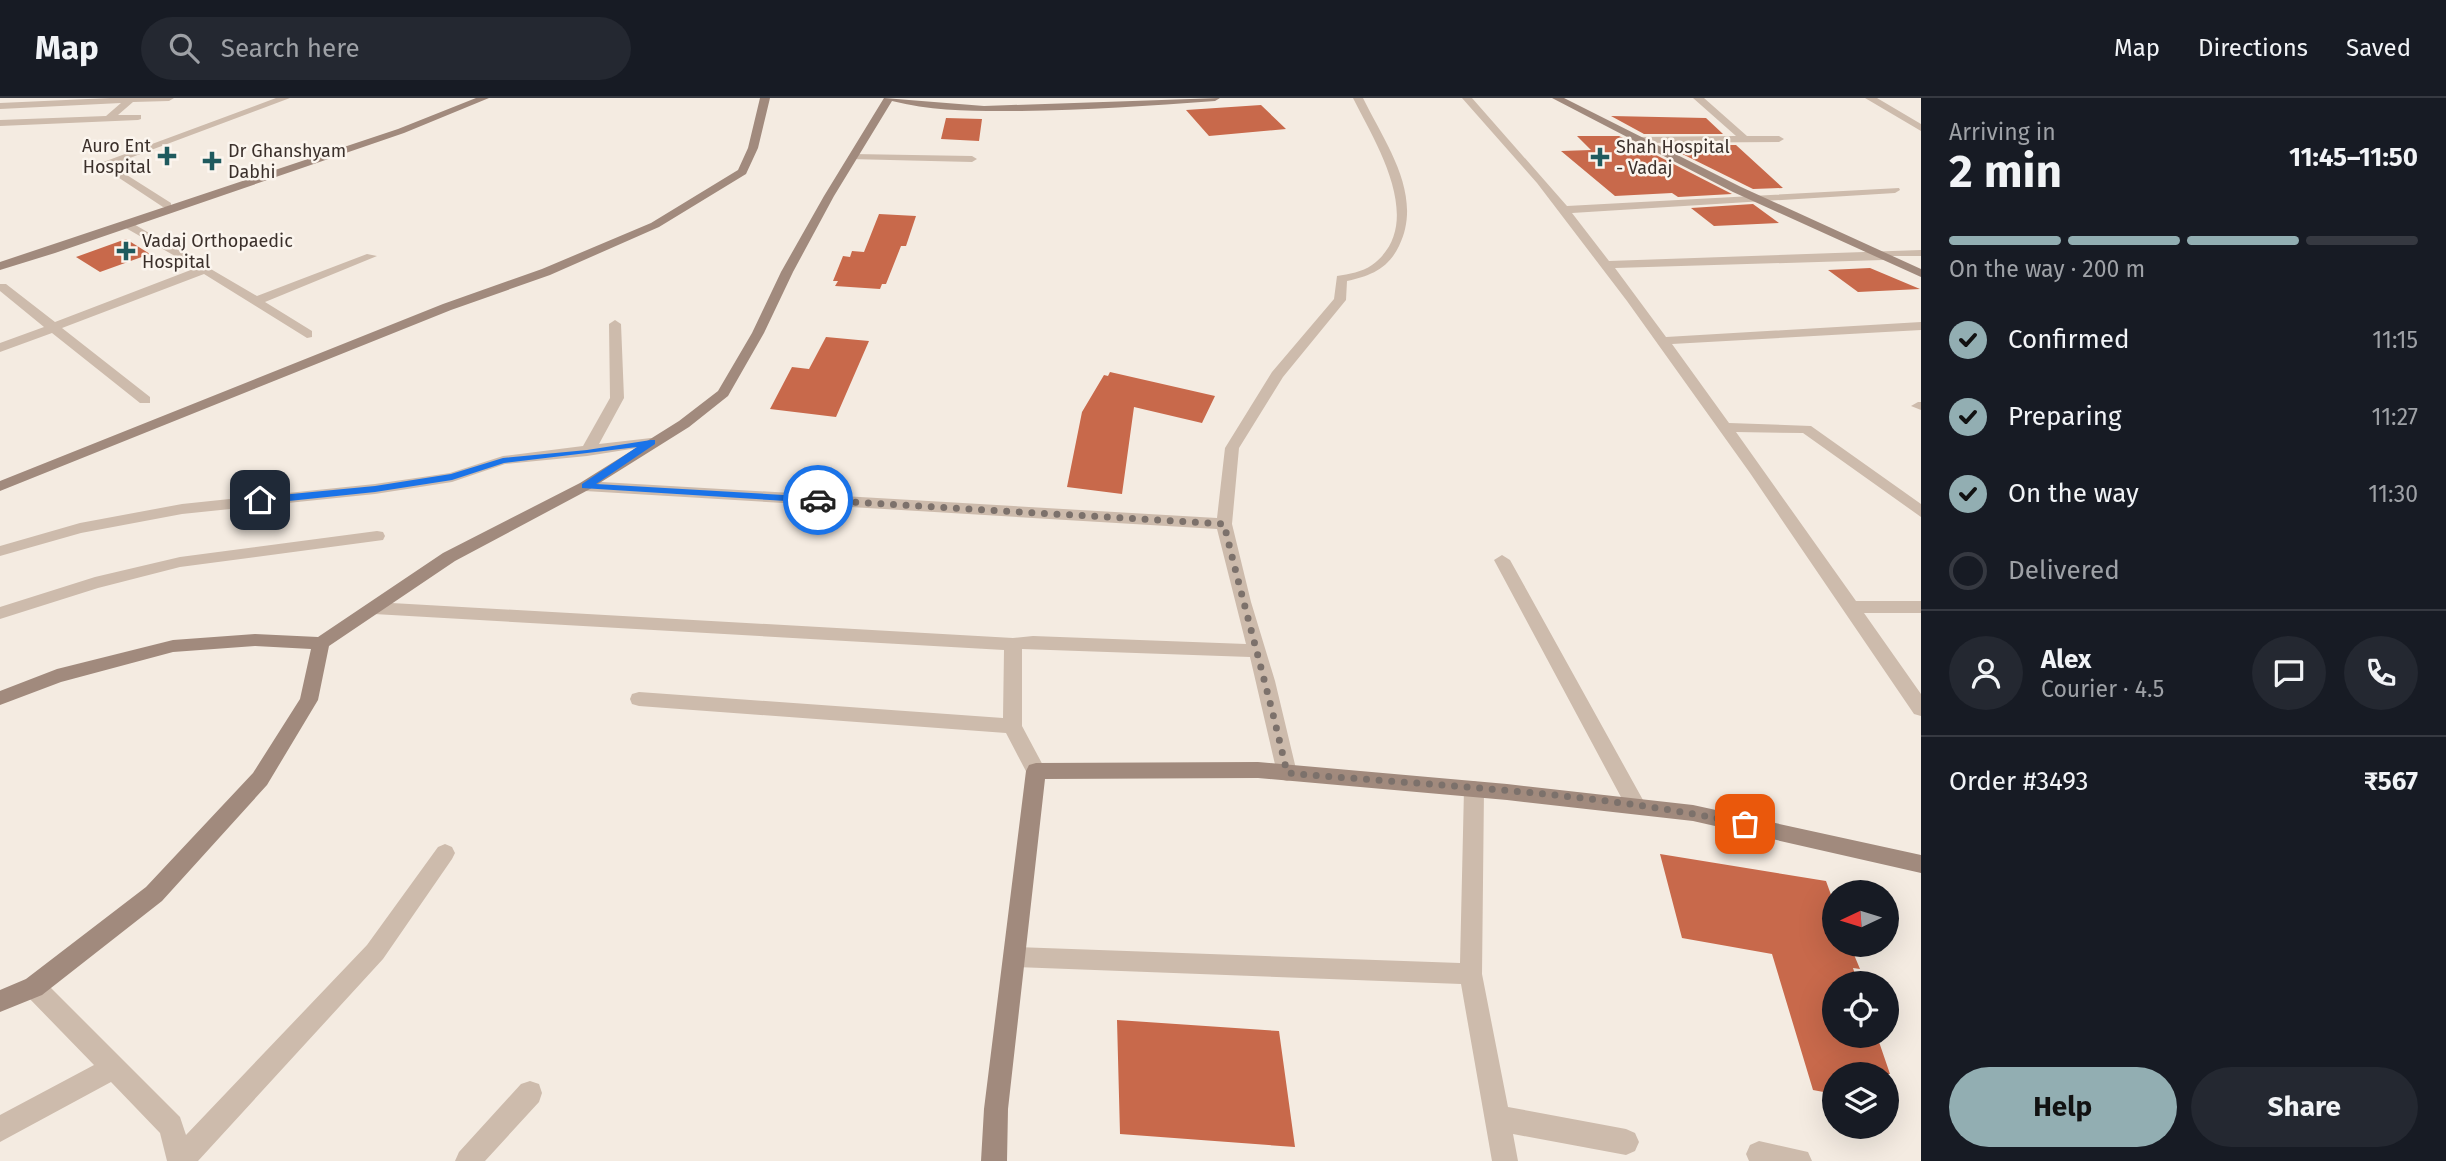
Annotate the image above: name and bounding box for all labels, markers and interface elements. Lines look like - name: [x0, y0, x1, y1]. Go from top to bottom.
- search box: [141, 17, 631, 80]
- text: Map: [35, 28, 99, 68]
- icon: search: [165, 29, 203, 67]
- text: Search here: [221, 33, 360, 64]
- text: Map: [2114, 34, 2160, 62]
- text: Directions: [2198, 34, 2308, 62]
- text: Saved: [2346, 34, 2411, 62]
- text: Arriving in: [1949, 118, 2056, 146]
- place label: Auro Ent Hospital: [82, 135, 151, 178]
- place label: Shah Hospital - Vadaj: [1616, 136, 1730, 179]
- place label: Dr Ghanshyam Dabhi: [228, 140, 346, 183]
- text: 11:45–11:50: [2289, 142, 2418, 173]
- text: 2 min: [1949, 144, 2062, 199]
- marker: Auro Ent Hospital: [157, 146, 177, 166]
- marker: Shah Hospital - Vadaj: [1590, 147, 1610, 167]
- marker: Dr Ghanshyam Dabhi: [202, 151, 222, 171]
- place label: Vadaj Orthopaedic Hospital: [142, 230, 293, 273]
- marker: Vadaj Orthopaedic Hospital: [116, 241, 136, 261]
- text: On the way · 200 m: [1949, 255, 2145, 283]
- icon: check: [1949, 321, 1987, 359]
- text: Confirmed: [2008, 324, 2129, 355]
- text: 11:15: [2372, 326, 2418, 354]
- icon: check: [1949, 398, 1987, 436]
- text: Preparing: [2008, 401, 2121, 432]
- text: 11:27: [2372, 403, 2418, 431]
- courier: [783, 465, 853, 535]
- pin: [230, 470, 290, 530]
- icon: check: [1949, 475, 1987, 513]
- text: On the way: [2008, 478, 2139, 509]
- text: 11:30: [2368, 480, 2418, 508]
- icon: home: [241, 481, 279, 519]
- icon: car: [799, 481, 837, 519]
- text: Delivered: [2008, 555, 2120, 586]
- button: person: [1949, 636, 2023, 710]
- button: chat: [2252, 636, 2326, 710]
- button: phone: [2344, 636, 2418, 710]
- text: Alex: [2041, 644, 2091, 675]
- text: Courier · 4.5: [2041, 675, 2164, 703]
- text: Order #3493: [1949, 766, 2088, 797]
- text: ₹567: [2364, 766, 2418, 797]
- pin: [1715, 794, 1775, 854]
- icon: bag: [1726, 805, 1764, 843]
- north arrow: [1822, 880, 1899, 957]
- map controls: [1822, 880, 1899, 1139]
- button: locate: [1822, 971, 1899, 1048]
- button: layers: [1822, 1062, 1899, 1139]
- button: Help: [1949, 1067, 2177, 1147]
- button: Share: [2191, 1067, 2418, 1147]

